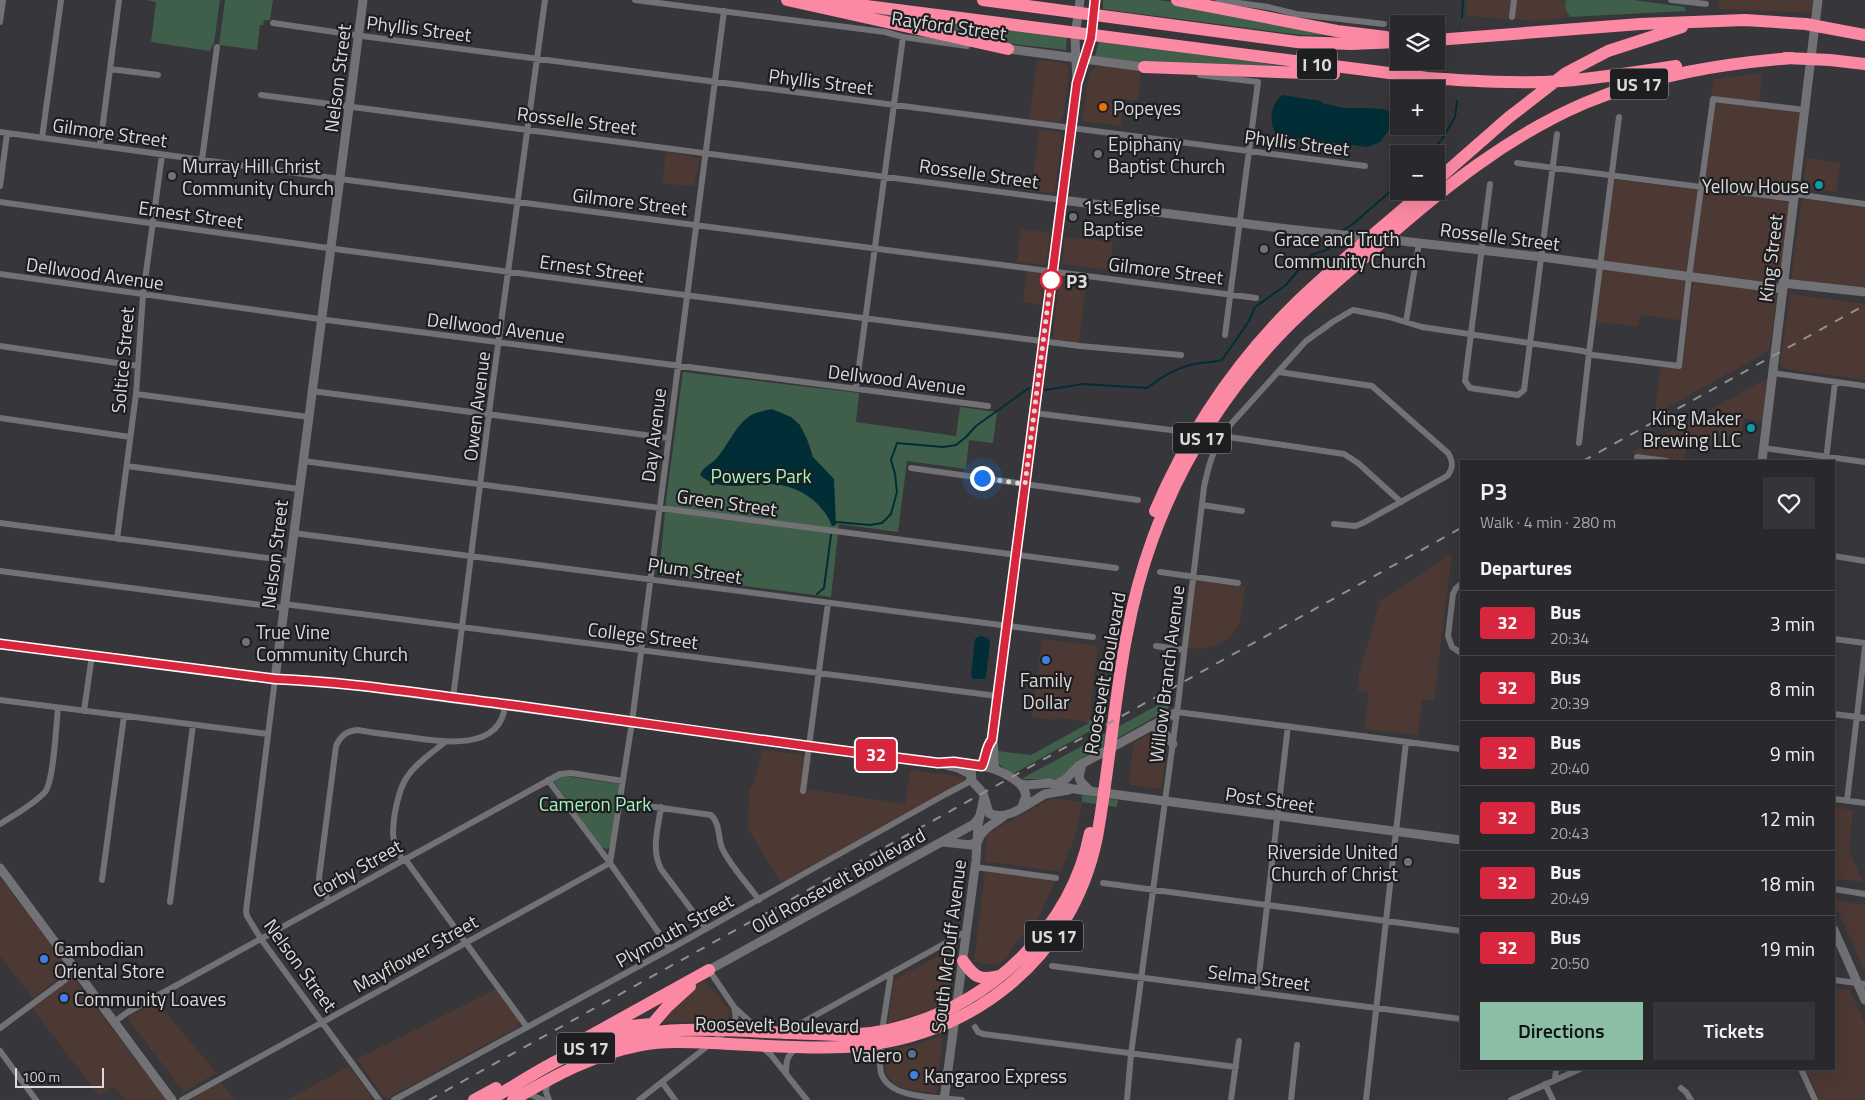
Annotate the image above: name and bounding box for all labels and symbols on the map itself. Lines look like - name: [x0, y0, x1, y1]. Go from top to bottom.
- street label: Rayford Street: [890, 3, 1009, 47]
- street label: Phyllis Street: [365, 7, 473, 49]
- street label: Nelson Street: [316, 22, 358, 134]
- road number: I 10: [1297, 49, 1337, 80]
- street label: Phyllis Street: [767, 60, 875, 102]
- road number: US 17: [1610, 68, 1668, 100]
- place label: Popeyes: [1113, 93, 1181, 122]
- street label: Rosselle Street: [515, 98, 639, 142]
- marker: Popeyes: [1097, 101, 1109, 113]
- street label: Gilmore Street: [51, 110, 169, 154]
- street label: Phyllis Street: [1243, 121, 1351, 163]
- place label: Epiphany Baptist Church: [1108, 129, 1225, 180]
- marker: Epiphany Baptist Church: [1092, 148, 1104, 160]
- street label: Rosselle Street: [917, 150, 1041, 196]
- place label: Murray Hill Christ Community Church: [182, 151, 334, 202]
- marker: Murray Hill Christ Community Church: [166, 170, 178, 182]
- place label: Yellow House: [1702, 171, 1809, 200]
- marker: Yellow House: [1813, 179, 1825, 191]
- street label: Gilmore Street: [571, 180, 689, 222]
- street label: Ernest Street: [137, 192, 246, 236]
- place label: 1st Eglise Baptise: [1083, 192, 1160, 243]
- marker: 1st Eglise Baptise: [1067, 211, 1079, 223]
- street label: King Street: [1750, 212, 1790, 303]
- street label: Rosselle Street: [1438, 214, 1562, 258]
- place label: Grace and Truth Community Church: [1274, 224, 1426, 275]
- marker: Grace and Truth Community Church: [1258, 243, 1270, 255]
- street label: Ernest Street: [538, 246, 647, 290]
- street label: Dellwood Avenue: [24, 249, 166, 297]
- street label: Gilmore Street: [1107, 249, 1225, 291]
- place label: P3: [1066, 266, 1088, 295]
- marker: P3: [1040, 269, 1062, 291]
- street label: Dellwood Avenue: [425, 304, 567, 350]
- street label: Soltice Street: [103, 305, 141, 414]
- street label: Owen Avenue: [455, 349, 497, 463]
- street label: Dellwood Avenue: [826, 356, 968, 402]
- street label: Day Avenue: [633, 386, 673, 484]
- place label: King Maker Brewing LLC: [1642, 403, 1741, 454]
- road number: US 17: [1173, 422, 1231, 453]
- marker: King Maker Brewing LLC: [1745, 422, 1757, 434]
- park label: Powers Park: [710, 461, 812, 490]
- your location: [970, 466, 995, 491]
- street label: Green Street: [675, 481, 779, 523]
- street label: Nelson Street: [253, 498, 295, 610]
- street label: Plum Street: [646, 549, 744, 591]
- street label: Willow Branch Avenue: [1141, 584, 1191, 764]
- street label: Roosevelt Boulevard: [1075, 590, 1133, 756]
- street label: College Street: [586, 614, 700, 656]
- place label: True Vine Community Church: [256, 617, 408, 668]
- marker: True Vine Community Church: [240, 636, 252, 648]
- marker: Family Dollar: [1040, 654, 1052, 666]
- place label: Family Dollar: [1020, 665, 1072, 716]
- line badge: 32: [854, 739, 898, 771]
- street label: Post Street: [1223, 778, 1317, 820]
- park label: Cameron Park: [539, 789, 651, 818]
- street label: Old Roosevelt Boulevard: [746, 820, 930, 940]
- street label: Corby Street: [307, 831, 408, 905]
- place label: Riverside United Church of Christ: [1267, 837, 1398, 888]
- marker: Riverside United Church of Christ: [1402, 856, 1414, 868]
- street label: South McDuff Avenue: [923, 858, 973, 1034]
- street label: Plymouth Street: [610, 885, 739, 974]
- street label: Mayflower Street: [347, 906, 483, 999]
- street label: Nelson Street: [257, 912, 345, 1018]
- road number: US 17: [1025, 920, 1083, 951]
- place label: Cambodian Oriental Store: [54, 934, 165, 985]
- marker: Cambodian Oriental Store: [38, 953, 50, 965]
- street label: Selma Street: [1206, 956, 1312, 998]
- place label: Community Loaves: [74, 984, 226, 1013]
- marker: Community Loaves: [58, 992, 70, 1004]
- street label: Roosevelt Boulevard: [695, 1008, 859, 1040]
- road number: US 17: [557, 1032, 615, 1064]
- place label: Valero: [852, 1040, 902, 1069]
- marker: Valero: [906, 1048, 918, 1060]
- place label: Kangaroo Express: [924, 1061, 1067, 1090]
- scale bar: [15, 1065, 104, 1088]
- marker: Kangaroo Express: [908, 1069, 920, 1081]

